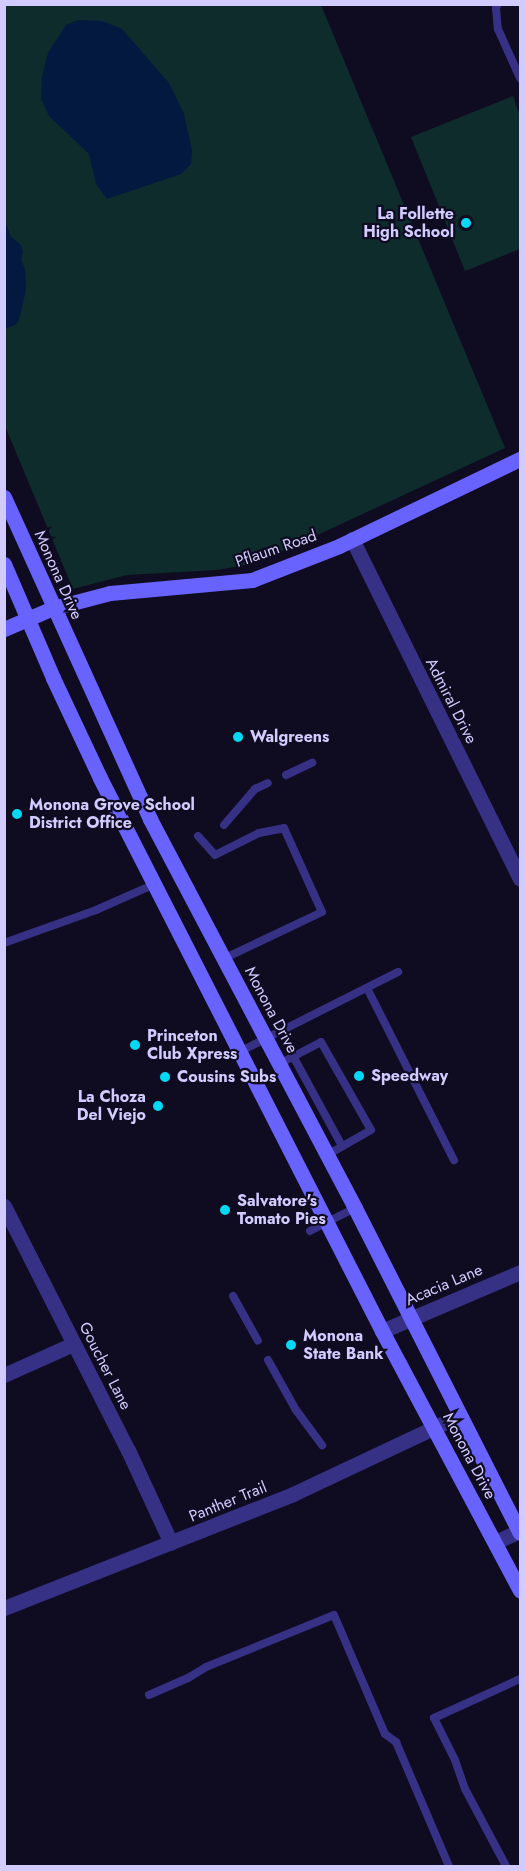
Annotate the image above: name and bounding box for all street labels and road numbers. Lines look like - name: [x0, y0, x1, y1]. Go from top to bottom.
- street label: Pflaum Road: [233, 526, 319, 572]
- street label: Monona Drive: [30, 528, 86, 622]
- street label: Admiral Drive: [421, 655, 481, 747]
- street label: Monona Drive: [240, 963, 302, 1057]
- street label: Acacia Lane: [403, 1260, 485, 1310]
- street label: Goucher Lane: [75, 1319, 135, 1413]
- street label: Monona Drive: [438, 1409, 500, 1503]
- street label: Panther Trail: [186, 1478, 270, 1526]

